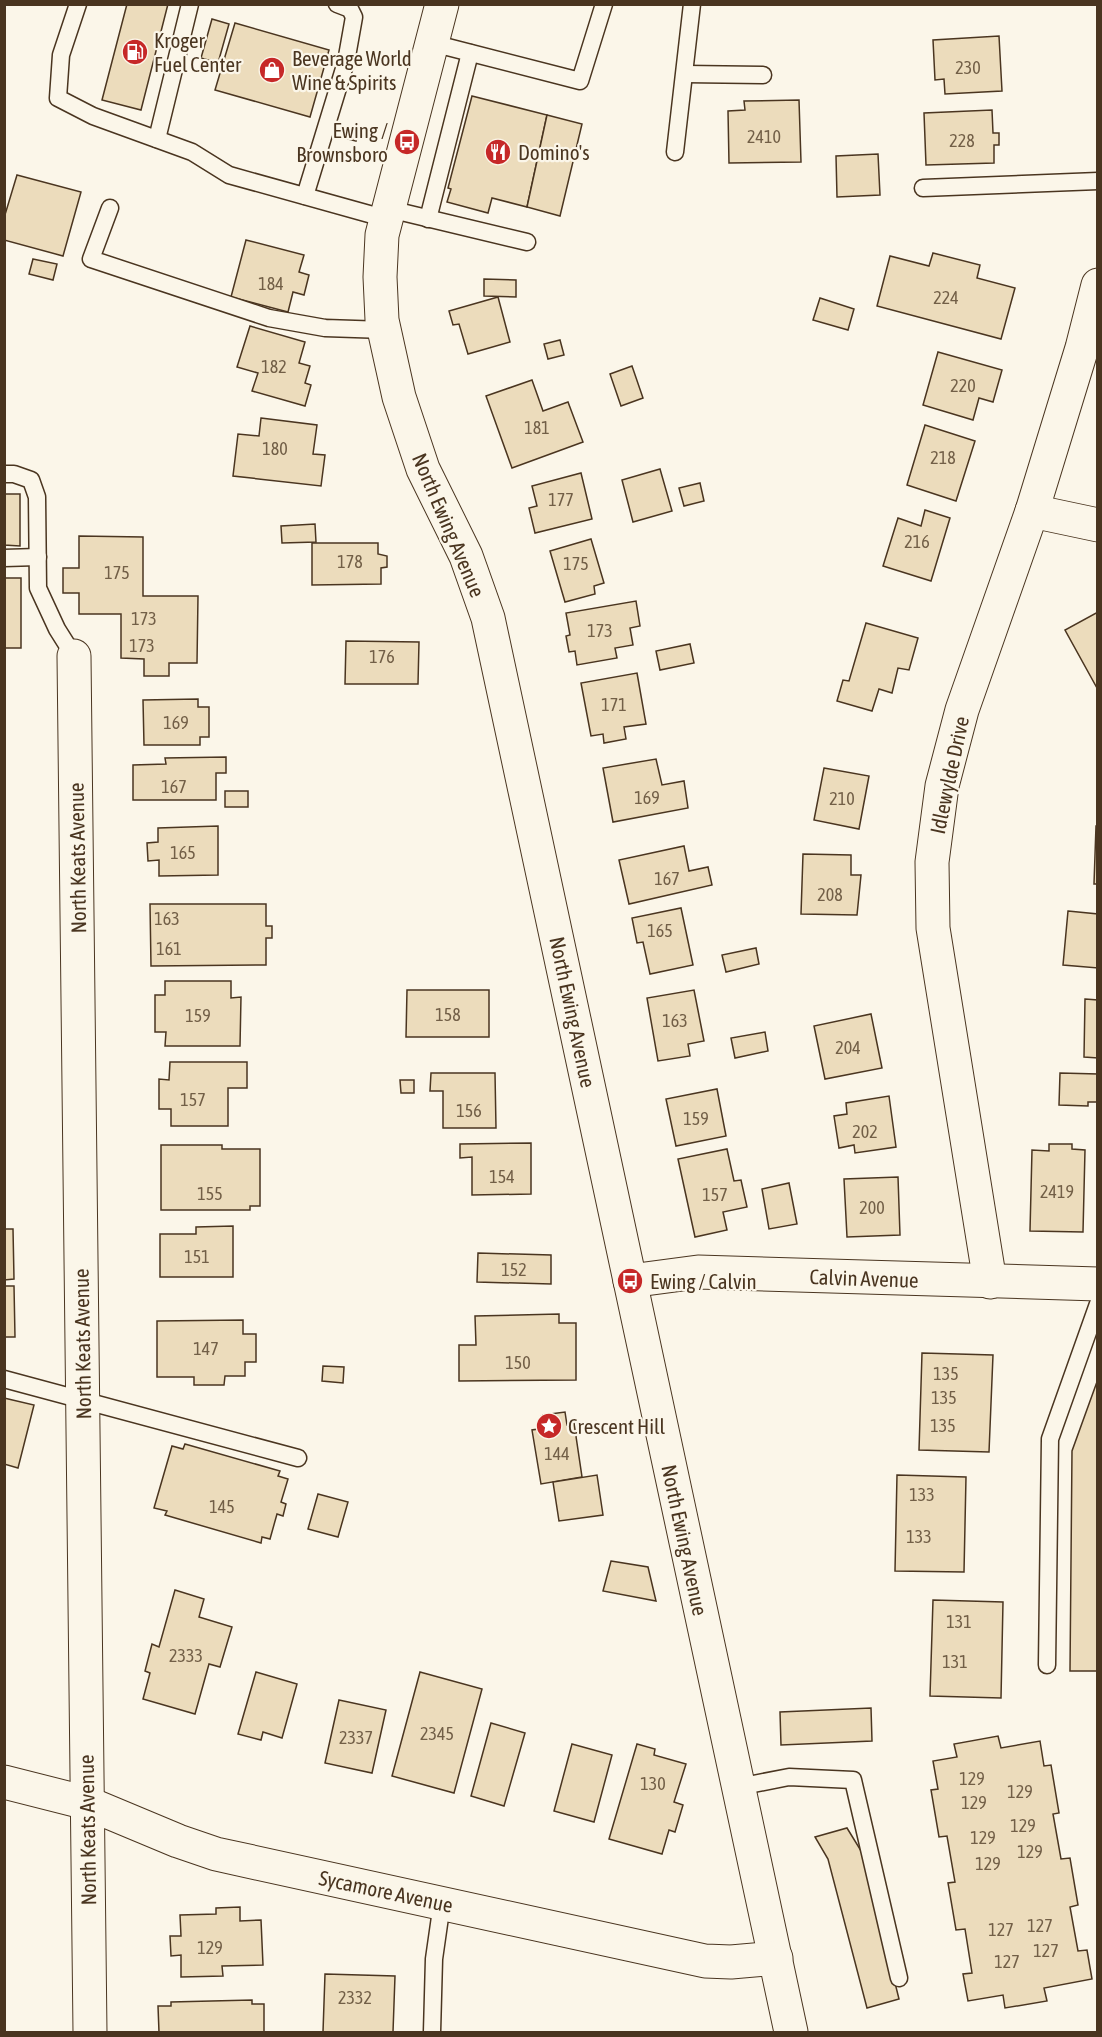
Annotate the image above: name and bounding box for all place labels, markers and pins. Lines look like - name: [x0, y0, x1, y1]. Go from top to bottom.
- place label: Kroger Fuel Center: [154, 28, 242, 76]
- fuel station icon: Kroger Fuel Center: [120, 37, 150, 67]
- place label: Beverage World Wine & Spirits: [292, 46, 412, 94]
- shop icon: Beverage World Wine & Spirits: [257, 55, 287, 85]
- place label: Ewing / Brownsboro: [296, 118, 388, 166]
- bus stop icon: Ewing / Brownsboro: [392, 127, 422, 157]
- restaurant icon: Domino's: [483, 137, 513, 167]
- place label: Domino's: [518, 140, 590, 164]
- bus stop icon: Ewing / Calvin: [615, 1266, 645, 1296]
- place label: Ewing / Calvin: [650, 1269, 757, 1293]
- place icon: Crescent Hill: [534, 1411, 564, 1441]
- place label: Crescent Hill: [568, 1414, 666, 1438]

